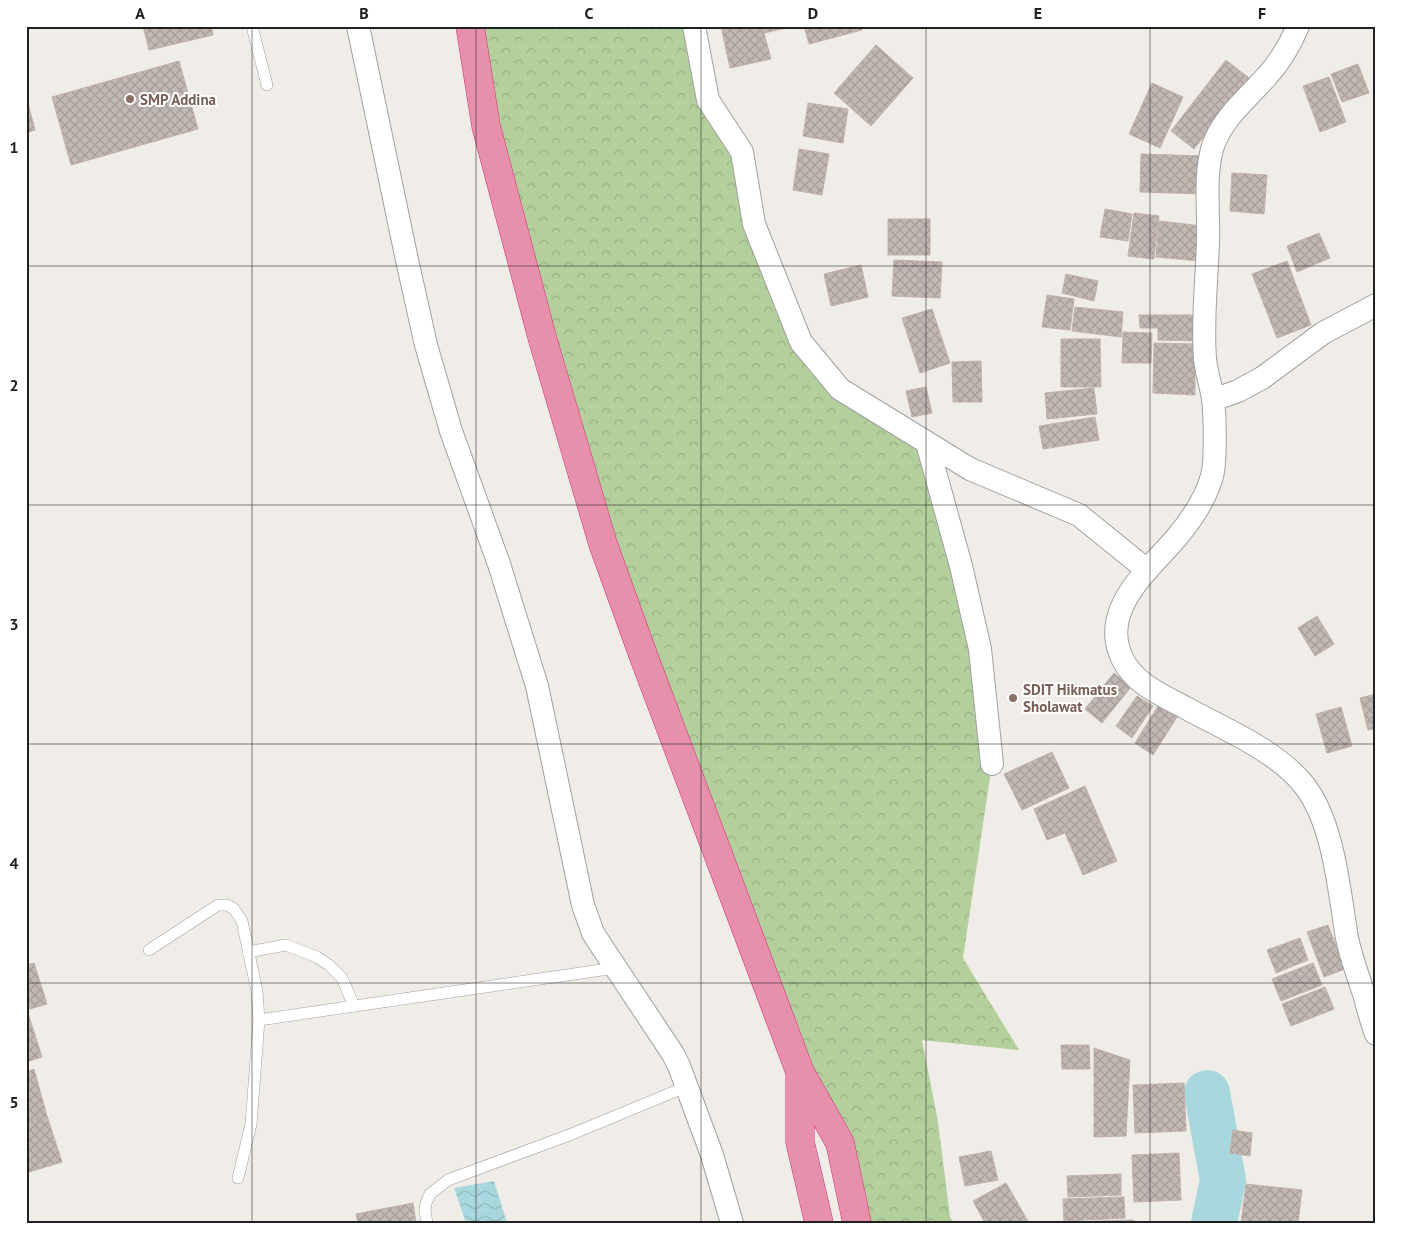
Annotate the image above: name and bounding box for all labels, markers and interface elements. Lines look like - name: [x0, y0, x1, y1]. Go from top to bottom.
- text: A: [135, 3, 145, 23]
- text: B: [359, 3, 369, 23]
- text: C: [585, 3, 594, 23]
- text: D: [808, 3, 818, 23]
- text: E: [1034, 3, 1042, 23]
- text: F: [1258, 3, 1266, 23]
- place label: SMP Addina: [140, 90, 216, 109]
- marker: SMP Addina: [124, 93, 136, 105]
- text: 1: [9, 137, 19, 157]
- text: 2: [9, 375, 19, 395]
- text: 3: [9, 614, 19, 634]
- place label: SDIT Hikmatus Sholawat: [1023, 680, 1117, 716]
- marker: SDIT Hikmatus Sholawat: [1007, 692, 1019, 704]
- text: 4: [9, 853, 19, 873]
- text: 5: [9, 1092, 19, 1112]

